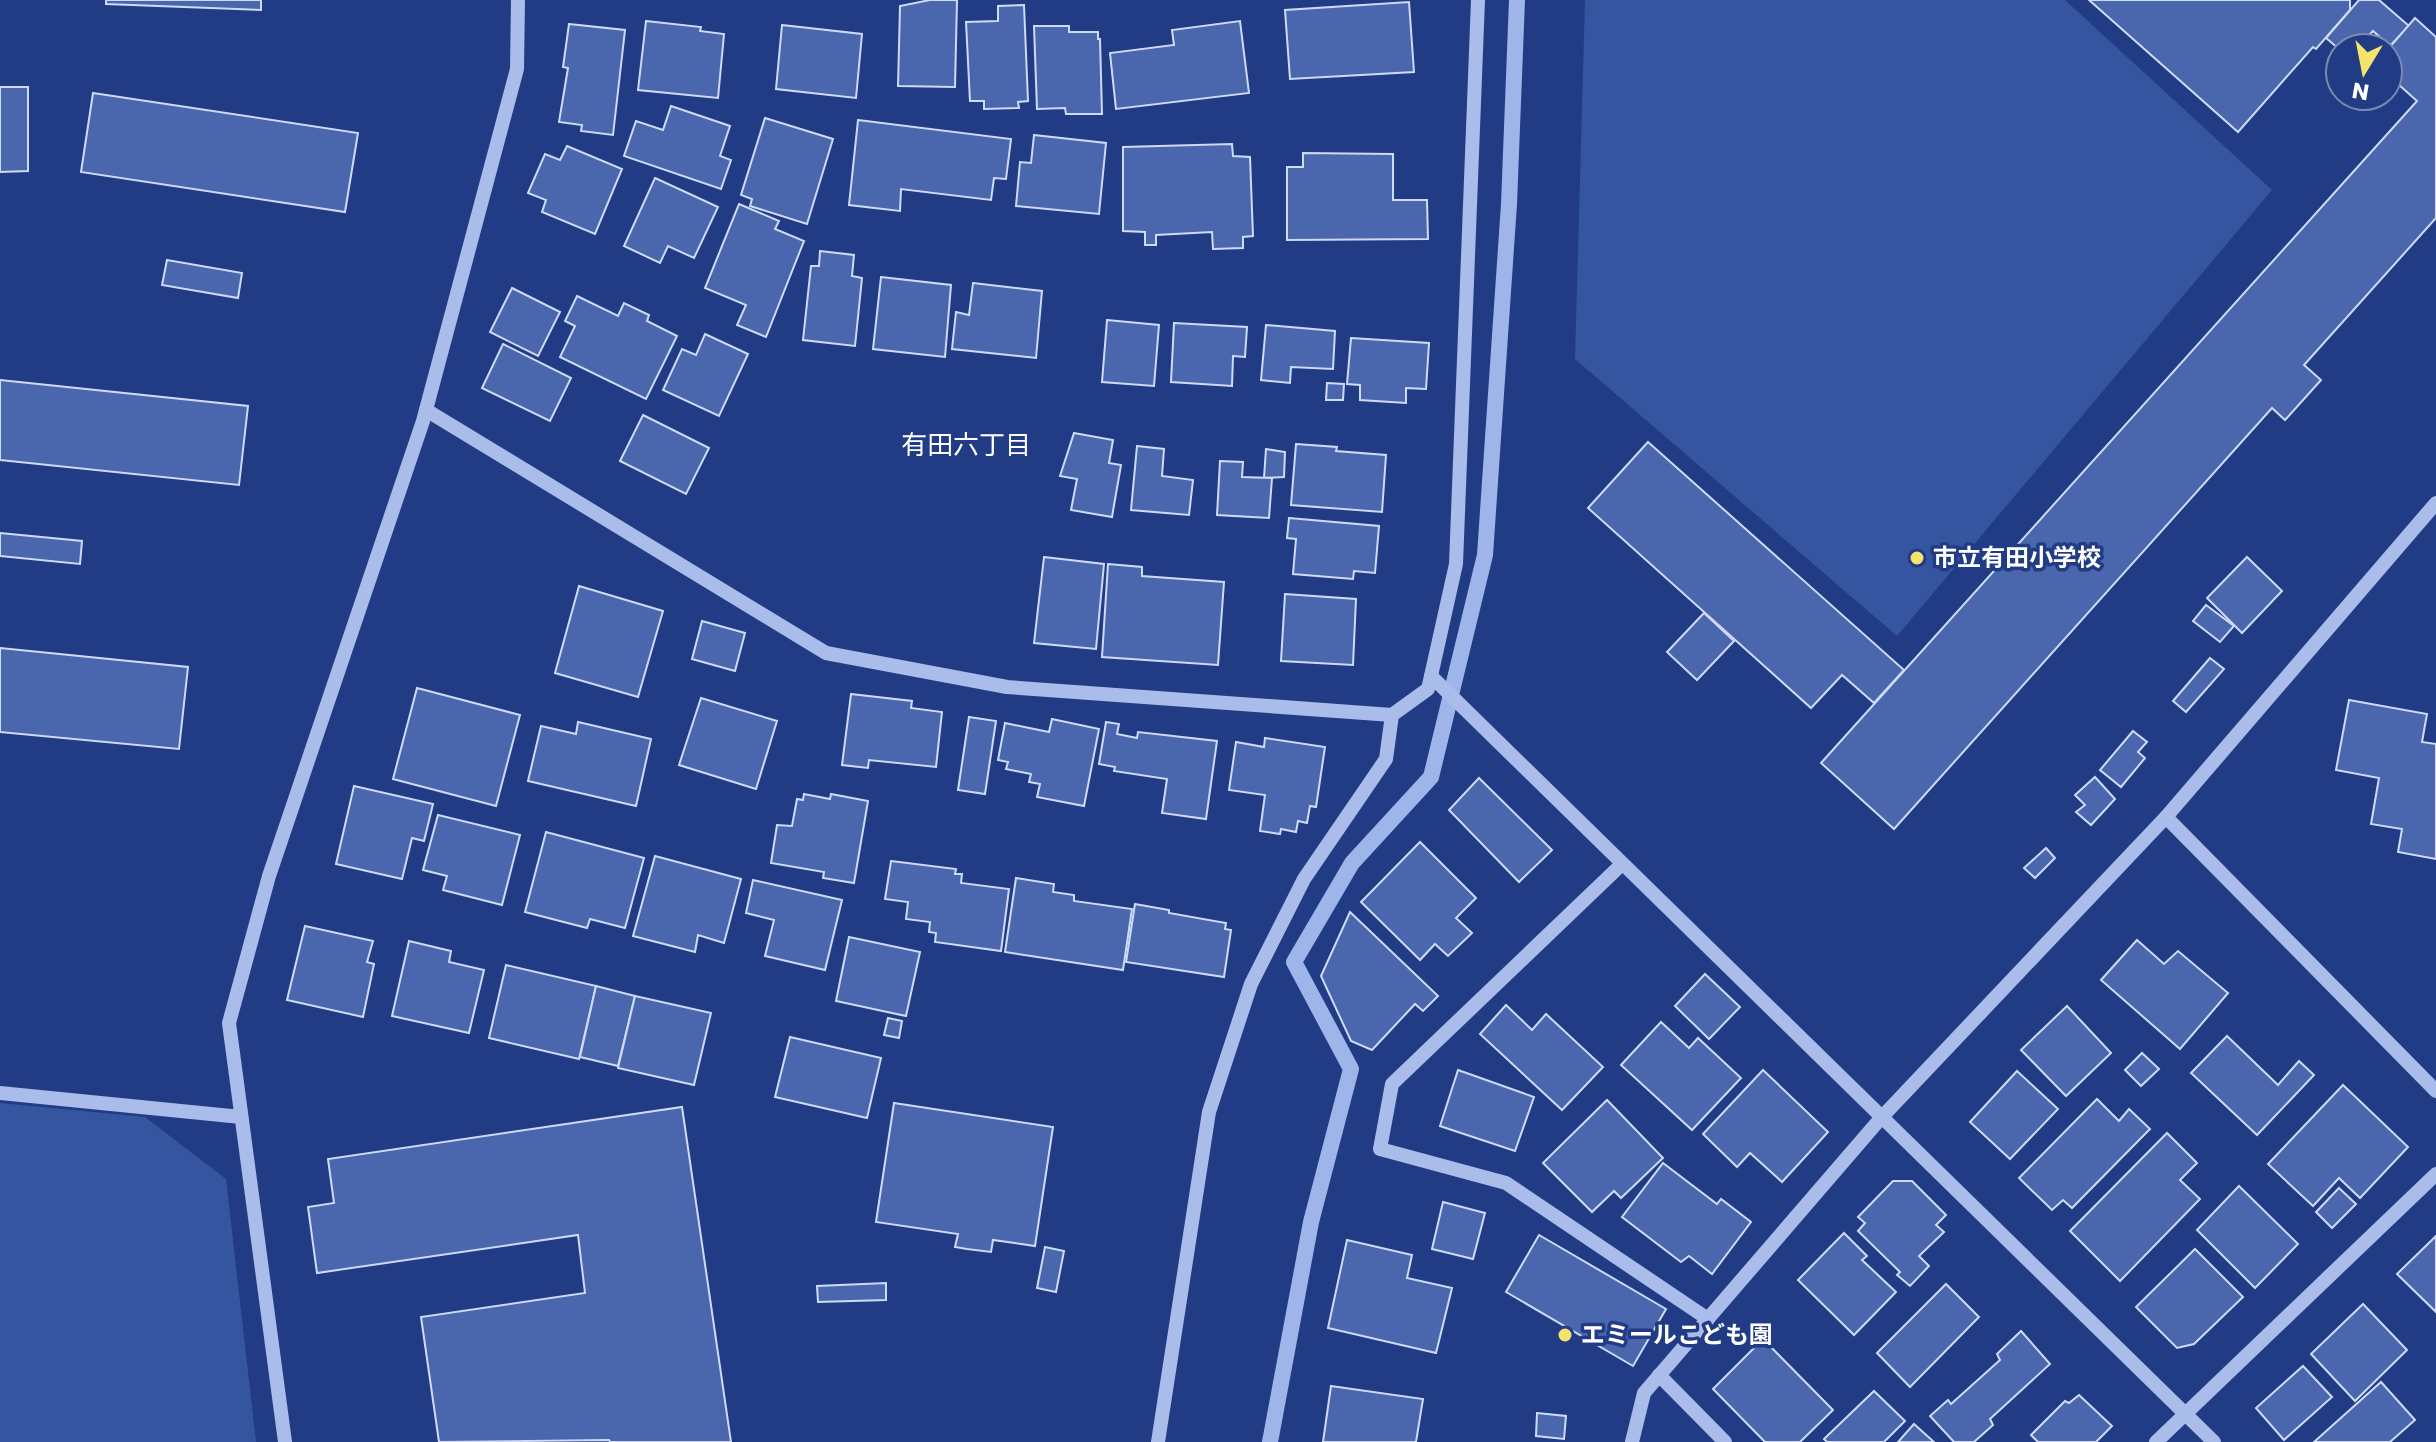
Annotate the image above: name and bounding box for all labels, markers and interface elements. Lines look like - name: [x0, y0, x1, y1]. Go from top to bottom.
- north arrow: [2324, 32, 2404, 112]
- text: N: [2350, 75, 2371, 108]
- district label: 有田六丁目: [901, 427, 1031, 463]
- place label: 市立有田小学校: [1933, 541, 2101, 574]
- marker: 市立有田小学校: [1908, 549, 1926, 567]
- place label: エミールこども園: [1581, 1318, 1773, 1351]
- marker: エミールこども園: [1556, 1326, 1574, 1344]

